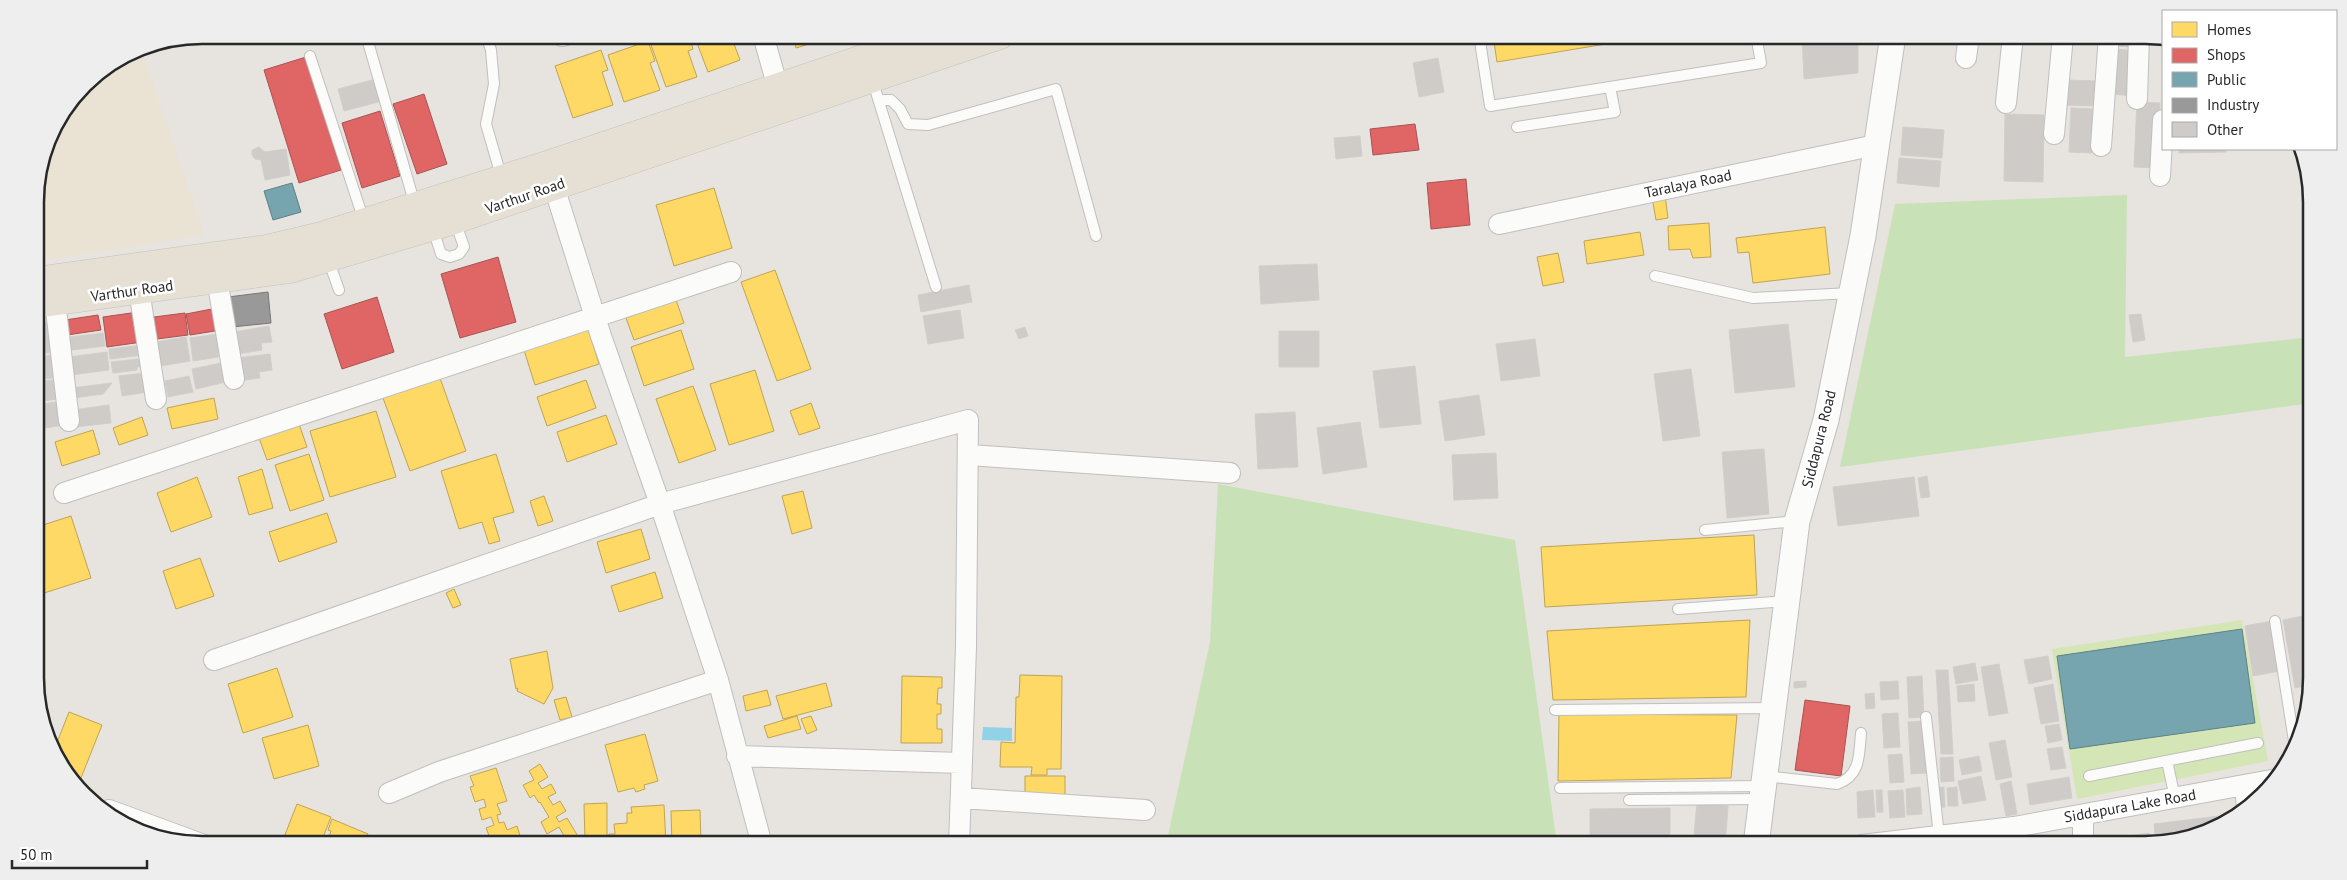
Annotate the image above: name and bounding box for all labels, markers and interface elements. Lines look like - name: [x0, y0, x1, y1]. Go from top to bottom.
- legend: [2162, 10, 2337, 150]
- text: Homes: [2207, 20, 2251, 39]
- text: Shops: [2207, 45, 2246, 64]
- text: Public: [2207, 70, 2246, 89]
- text: Industry: [2207, 95, 2259, 114]
- text: Other: [2207, 120, 2243, 139]
- street label: Taralaya Road: [1643, 165, 1733, 202]
- street label: Varthur Road: [482, 173, 567, 218]
- street label: Varthur Road: [89, 275, 174, 306]
- street label: Siddapura Road: [1797, 388, 1840, 490]
- street label: Siddapura Lake Road: [2062, 785, 2197, 826]
- scale bar: [12, 838, 148, 870]
- text: 50 m: [20, 845, 53, 864]

